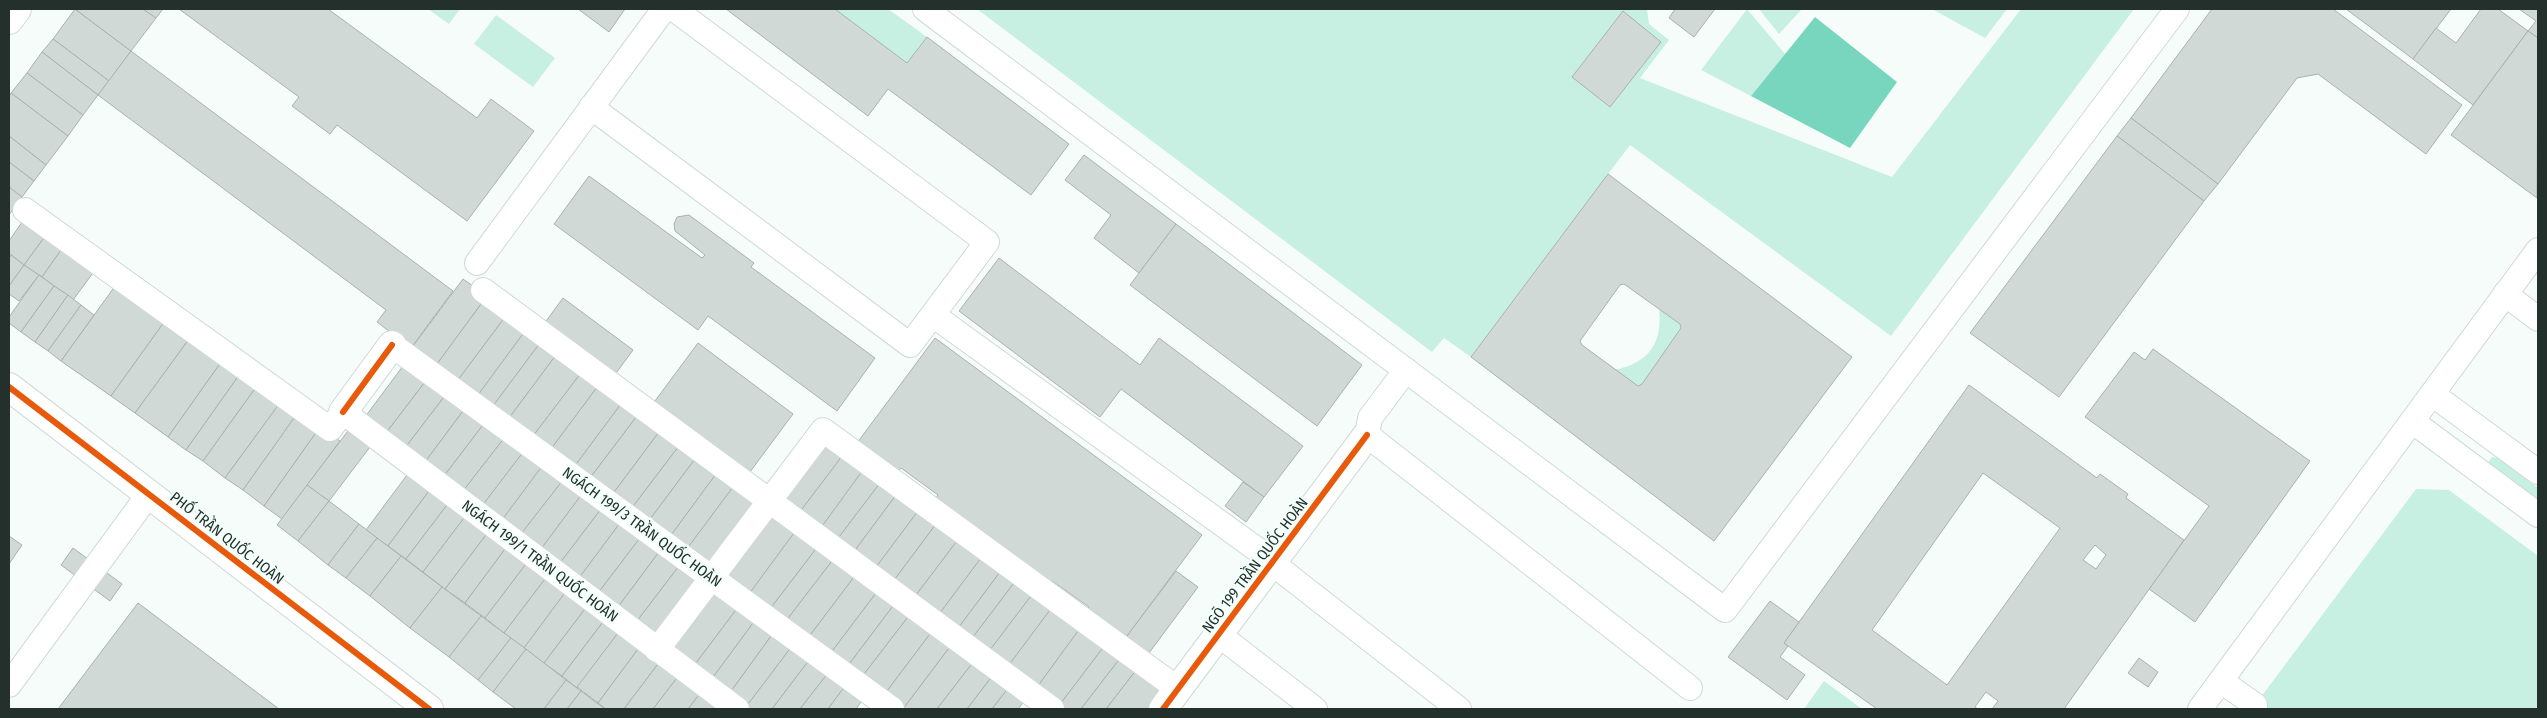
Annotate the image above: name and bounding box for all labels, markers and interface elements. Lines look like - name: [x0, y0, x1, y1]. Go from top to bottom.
- street label: NGÁCH 199/3 TRẦN QUỐC HOÀN: [559, 462, 726, 591]
- street label: PHỐ TRẦN QUỐC HOÀN: [166, 486, 289, 588]
- street label: NGÕ 199 TRẦN QUỐC HOÀN: [1197, 493, 1312, 636]
- street label: NGÁCH 199/1 TRẦN QUỐC HOÀN: [458, 495, 623, 626]

